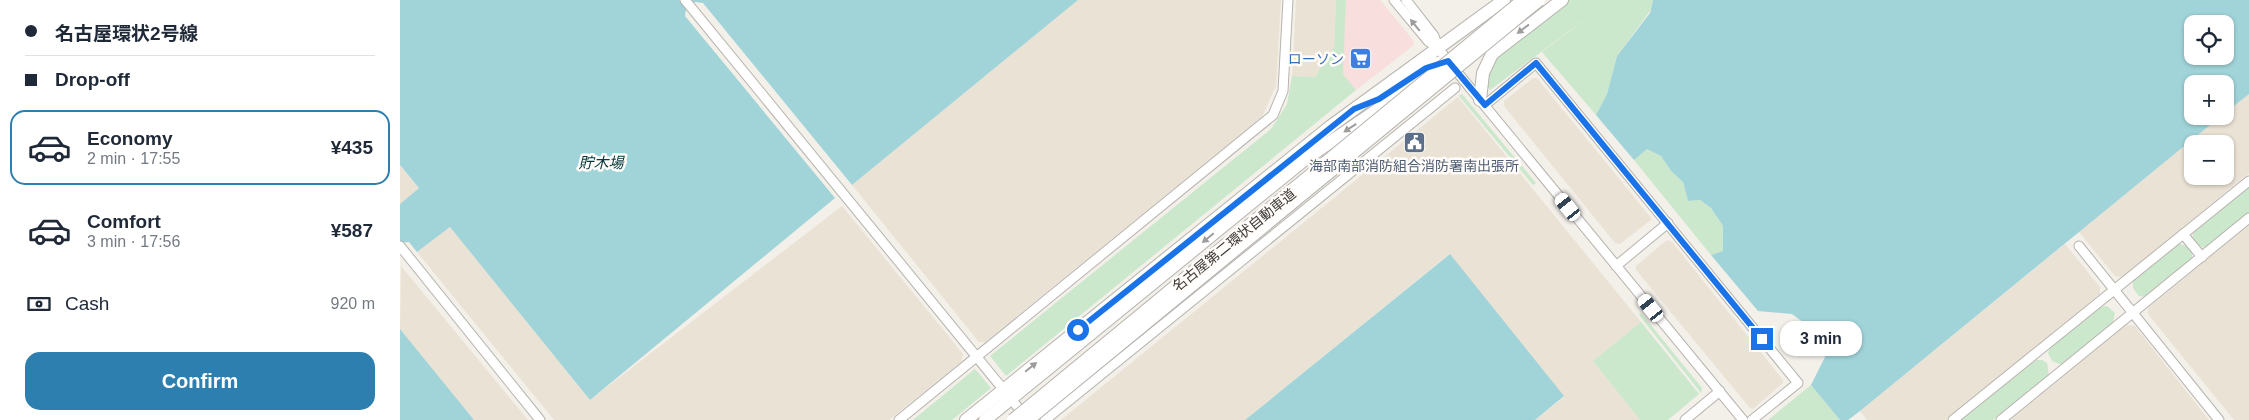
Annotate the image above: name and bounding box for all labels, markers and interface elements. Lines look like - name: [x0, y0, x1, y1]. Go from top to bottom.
- map controls: [2184, 15, 2234, 185]
- button: locate: [2184, 15, 2234, 65]
- one-way arrow: [1409, 19, 1420, 32]
- text: 名古屋環状2号線: [55, 23, 199, 44]
- one-way arrow: [1516, 24, 1530, 34]
- supermarket icon: ローソン: [1348, 47, 1372, 71]
- place label: ローソン: [1288, 51, 1344, 67]
- text: Drop-off: [55, 69, 130, 90]
- button: +: [2184, 75, 2234, 125]
- one-way arrow: [1343, 123, 1357, 133]
- icon: car: [27, 125, 72, 170]
- text: Economy: [87, 128, 173, 149]
- public building icon: 海部南部消防組合消防署南出張所: [1402, 131, 1426, 155]
- button: −: [2184, 135, 2234, 185]
- text: ¥435: [331, 137, 373, 158]
- text: 2 min · 17:55: [87, 150, 180, 167]
- water label: 貯木場: [578, 154, 625, 171]
- place label: 海部南部消防組合消防署南出張所: [1309, 158, 1519, 174]
- street label: 名古屋第二環状自動車道: [1169, 185, 1299, 295]
- car: [1552, 191, 1583, 223]
- icon: car: [27, 208, 72, 253]
- text: Comfort: [87, 211, 161, 232]
- text: ¥587: [331, 220, 373, 241]
- text: 3 min · 17:56: [87, 233, 180, 250]
- one-way arrow: [1202, 233, 1215, 244]
- icon: cash: [25, 290, 53, 318]
- car: [1635, 292, 1666, 324]
- text: Cash: [65, 293, 109, 314]
- text: 920 m: [331, 295, 375, 312]
- route start: [1067, 319, 1089, 341]
- callout: 3 min: [1780, 322, 1862, 356]
- route end: [1751, 328, 1773, 350]
- text: 3 min: [1800, 330, 1842, 347]
- button: Confirm: [25, 352, 375, 410]
- one-way arrow: [1024, 362, 1037, 373]

